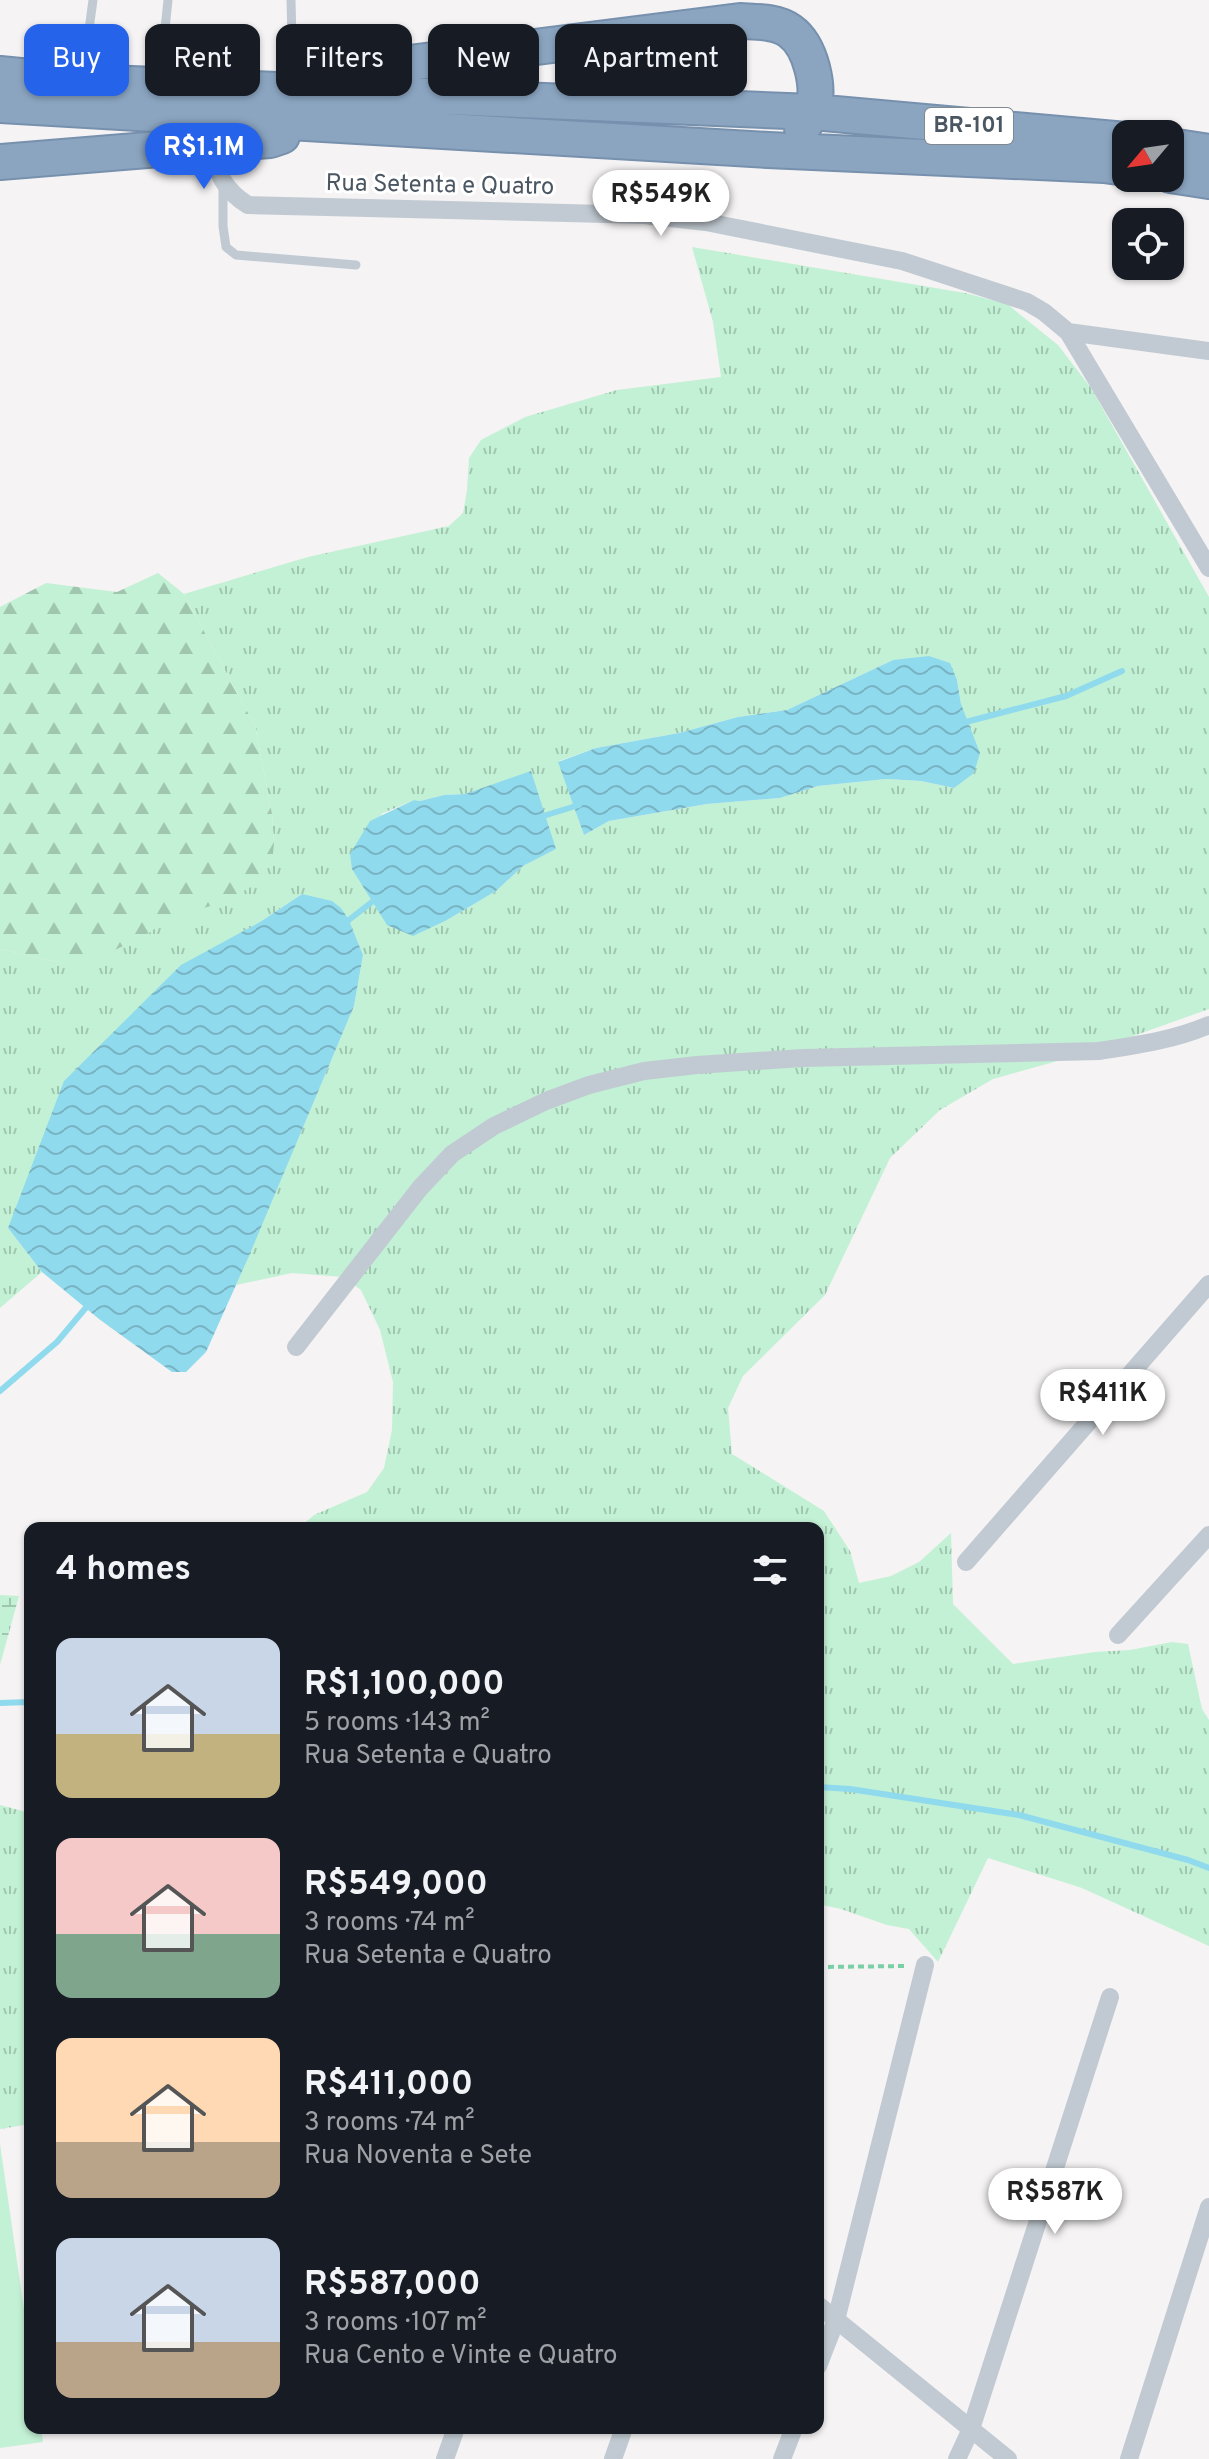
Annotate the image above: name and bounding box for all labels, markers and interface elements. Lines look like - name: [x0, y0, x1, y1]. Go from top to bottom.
- chip: Buy: [24, 24, 129, 96]
- chip: Rent: [145, 24, 260, 96]
- chip: Filters: [276, 24, 412, 96]
- chip: New: [428, 24, 539, 96]
- chip: Apartment: [555, 24, 747, 96]
- road number: BR-101: [925, 108, 1013, 144]
- north arrow: [1112, 120, 1184, 192]
- map controls: [1112, 120, 1184, 280]
- pin: R$1.1M: [139, 123, 269, 191]
- text: R$1.1M: [163, 132, 245, 165]
- street label: Rua Setenta e Quatro: [325, 169, 555, 203]
- pin: R$549K: [596, 170, 726, 238]
- text: R$549K: [610, 179, 712, 212]
- button: locate: [1112, 208, 1184, 280]
- pin: R$411K: [1038, 1369, 1168, 1437]
- text: R$411K: [1058, 1378, 1148, 1411]
- icon: filters: [748, 1548, 792, 1592]
- text: 4 homes: [56, 1549, 191, 1592]
- text: R$1,100,000: [304, 1664, 505, 1707]
- icon: home: [120, 1670, 216, 1766]
- text: 5 rooms · 143 m²: [304, 1707, 490, 1740]
- text: Rua Setenta e Quatro: [304, 1740, 552, 1773]
- text: R$549,000: [304, 1864, 488, 1907]
- icon: home: [120, 1870, 216, 1966]
- text: 3 rooms · 74 m²: [304, 1907, 475, 1940]
- text: Rua Setenta e Quatro: [304, 1940, 552, 1973]
- text: R$411,000: [304, 2064, 473, 2107]
- icon: home: [120, 2070, 216, 2166]
- text: 3 rooms · 74 m²: [304, 2107, 475, 2140]
- text: Rua Noventa e Sete: [304, 2140, 532, 2173]
- pin: R$587K: [990, 2168, 1120, 2236]
- text: R$587K: [1006, 2177, 1104, 2210]
- text: R$587,000: [304, 2264, 481, 2307]
- icon: home: [120, 2270, 216, 2366]
- text: 3 rooms · 107 m²: [304, 2307, 487, 2340]
- text: Rua Cento e Vinte e Quatro: [304, 2340, 618, 2373]

